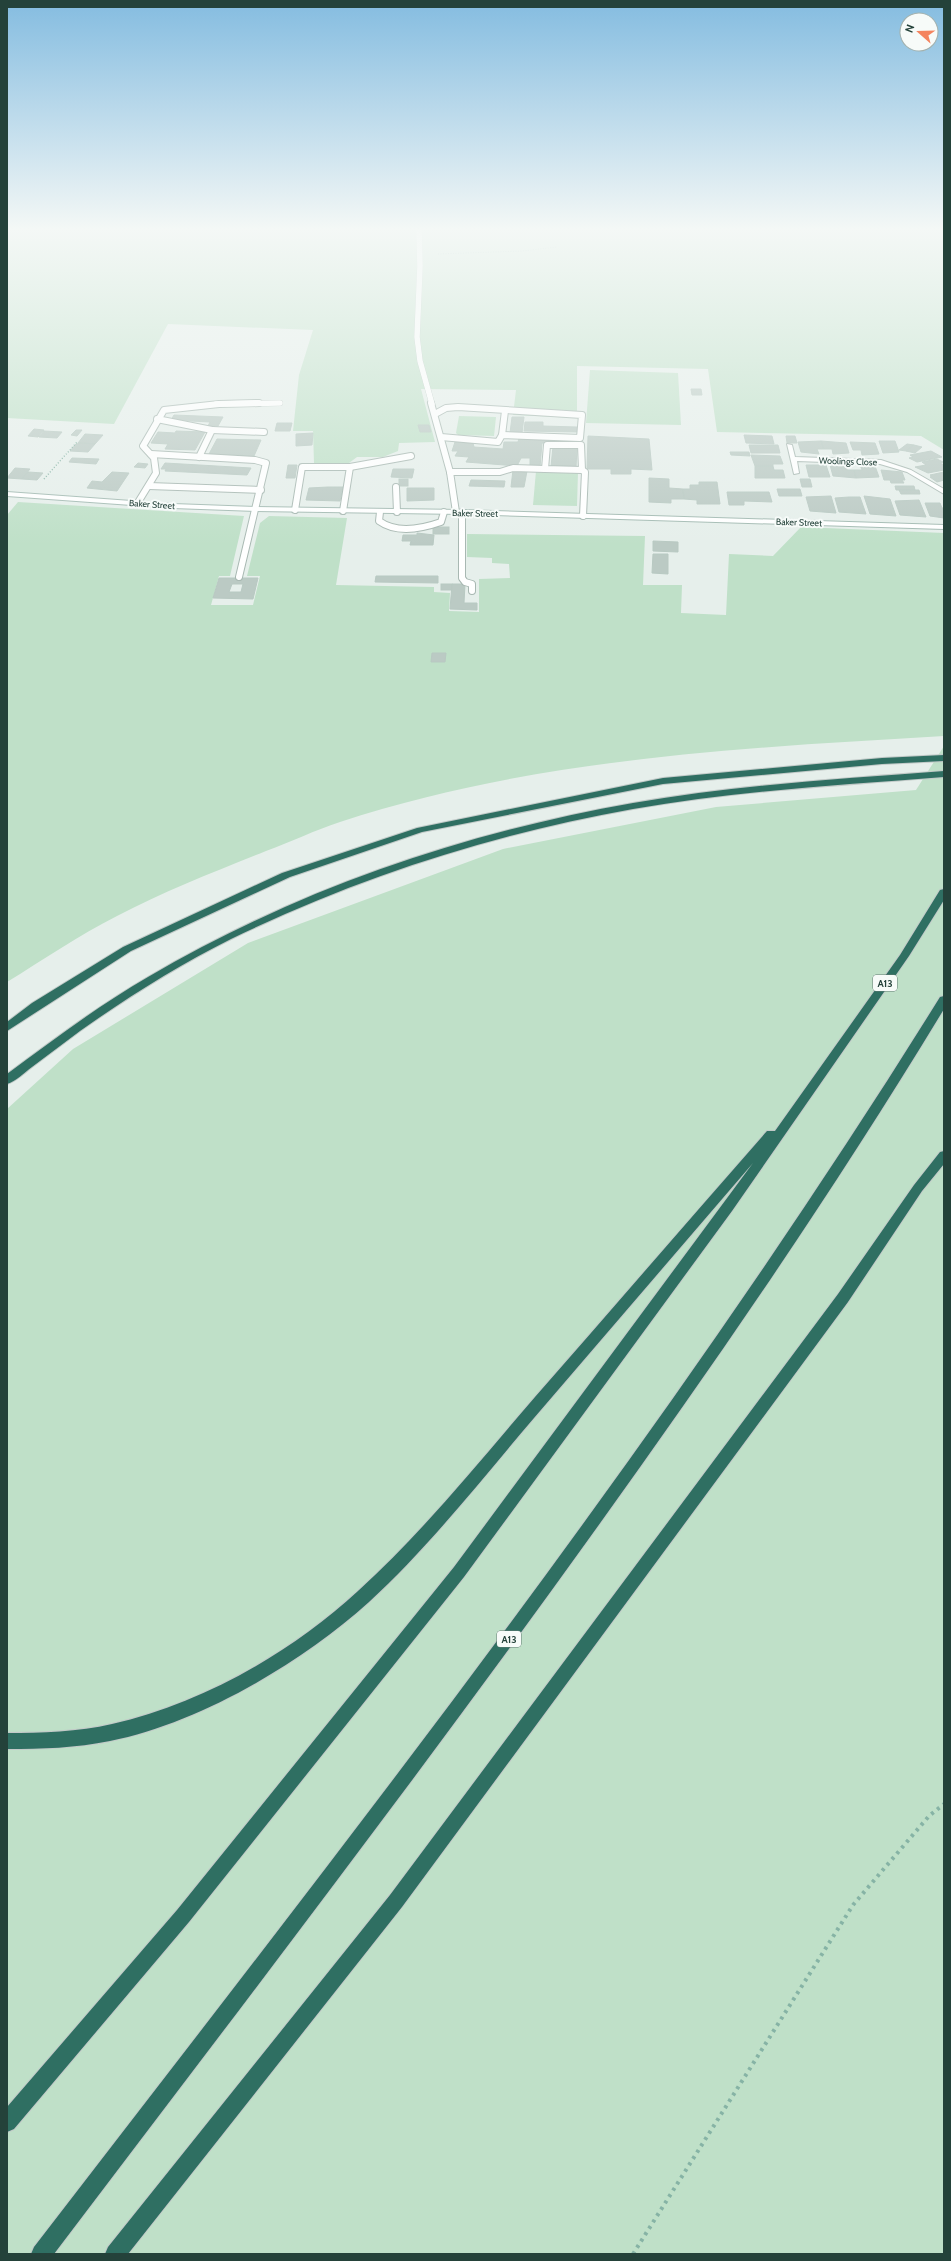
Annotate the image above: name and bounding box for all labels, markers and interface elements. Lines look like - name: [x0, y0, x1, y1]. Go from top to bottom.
- north arrow: [899, 12, 939, 52]
- text: N: [902, 23, 918, 35]
- street label: Woolings Close: [819, 454, 878, 468]
- street label: Baker Street: [129, 497, 175, 511]
- street label: Baker Street: [452, 507, 498, 519]
- street label: Baker Street: [776, 516, 822, 528]
- road number: A13: [873, 975, 897, 991]
- road number: A13: [497, 1631, 521, 1647]

